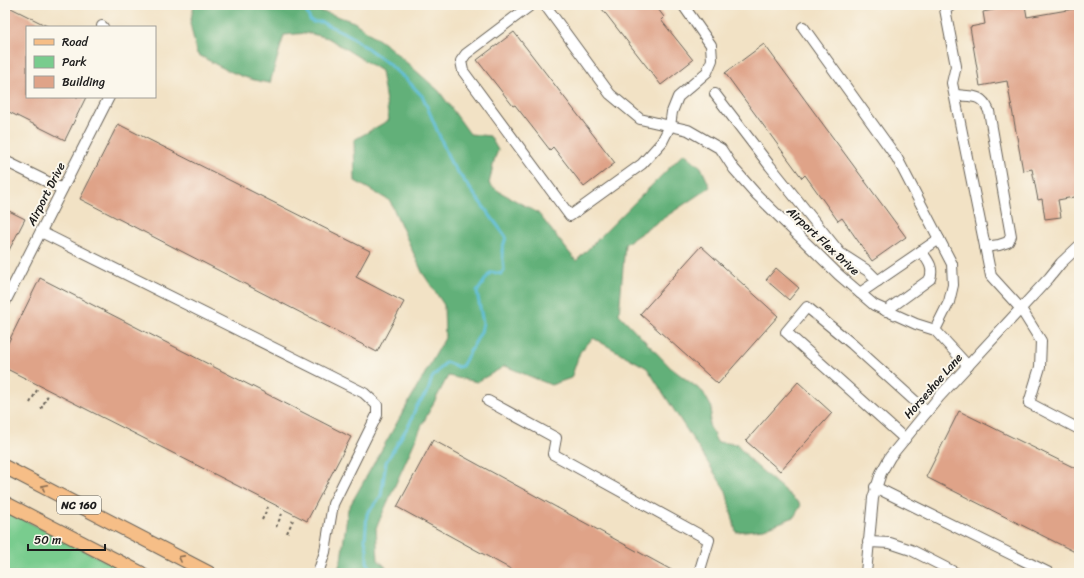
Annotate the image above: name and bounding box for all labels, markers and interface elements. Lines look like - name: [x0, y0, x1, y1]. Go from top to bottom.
- legend: [26, 26, 156, 98]
- text: Road: [62, 31, 89, 53]
- text: Park: [62, 51, 87, 73]
- text: Building: [62, 71, 105, 93]
- street label: Airport Drive: [20, 158, 71, 231]
- street label: Airport Flex Drive: [780, 200, 865, 281]
- street label: Horseshoe Lane: [898, 348, 968, 424]
- one-way arrow: [40, 485, 48, 492]
- road number: NC 160: [57, 496, 101, 514]
- scale bar: [28, 526, 105, 552]
- text: 50 m: [34, 529, 61, 551]
- one-way arrow: [178, 555, 185, 563]

